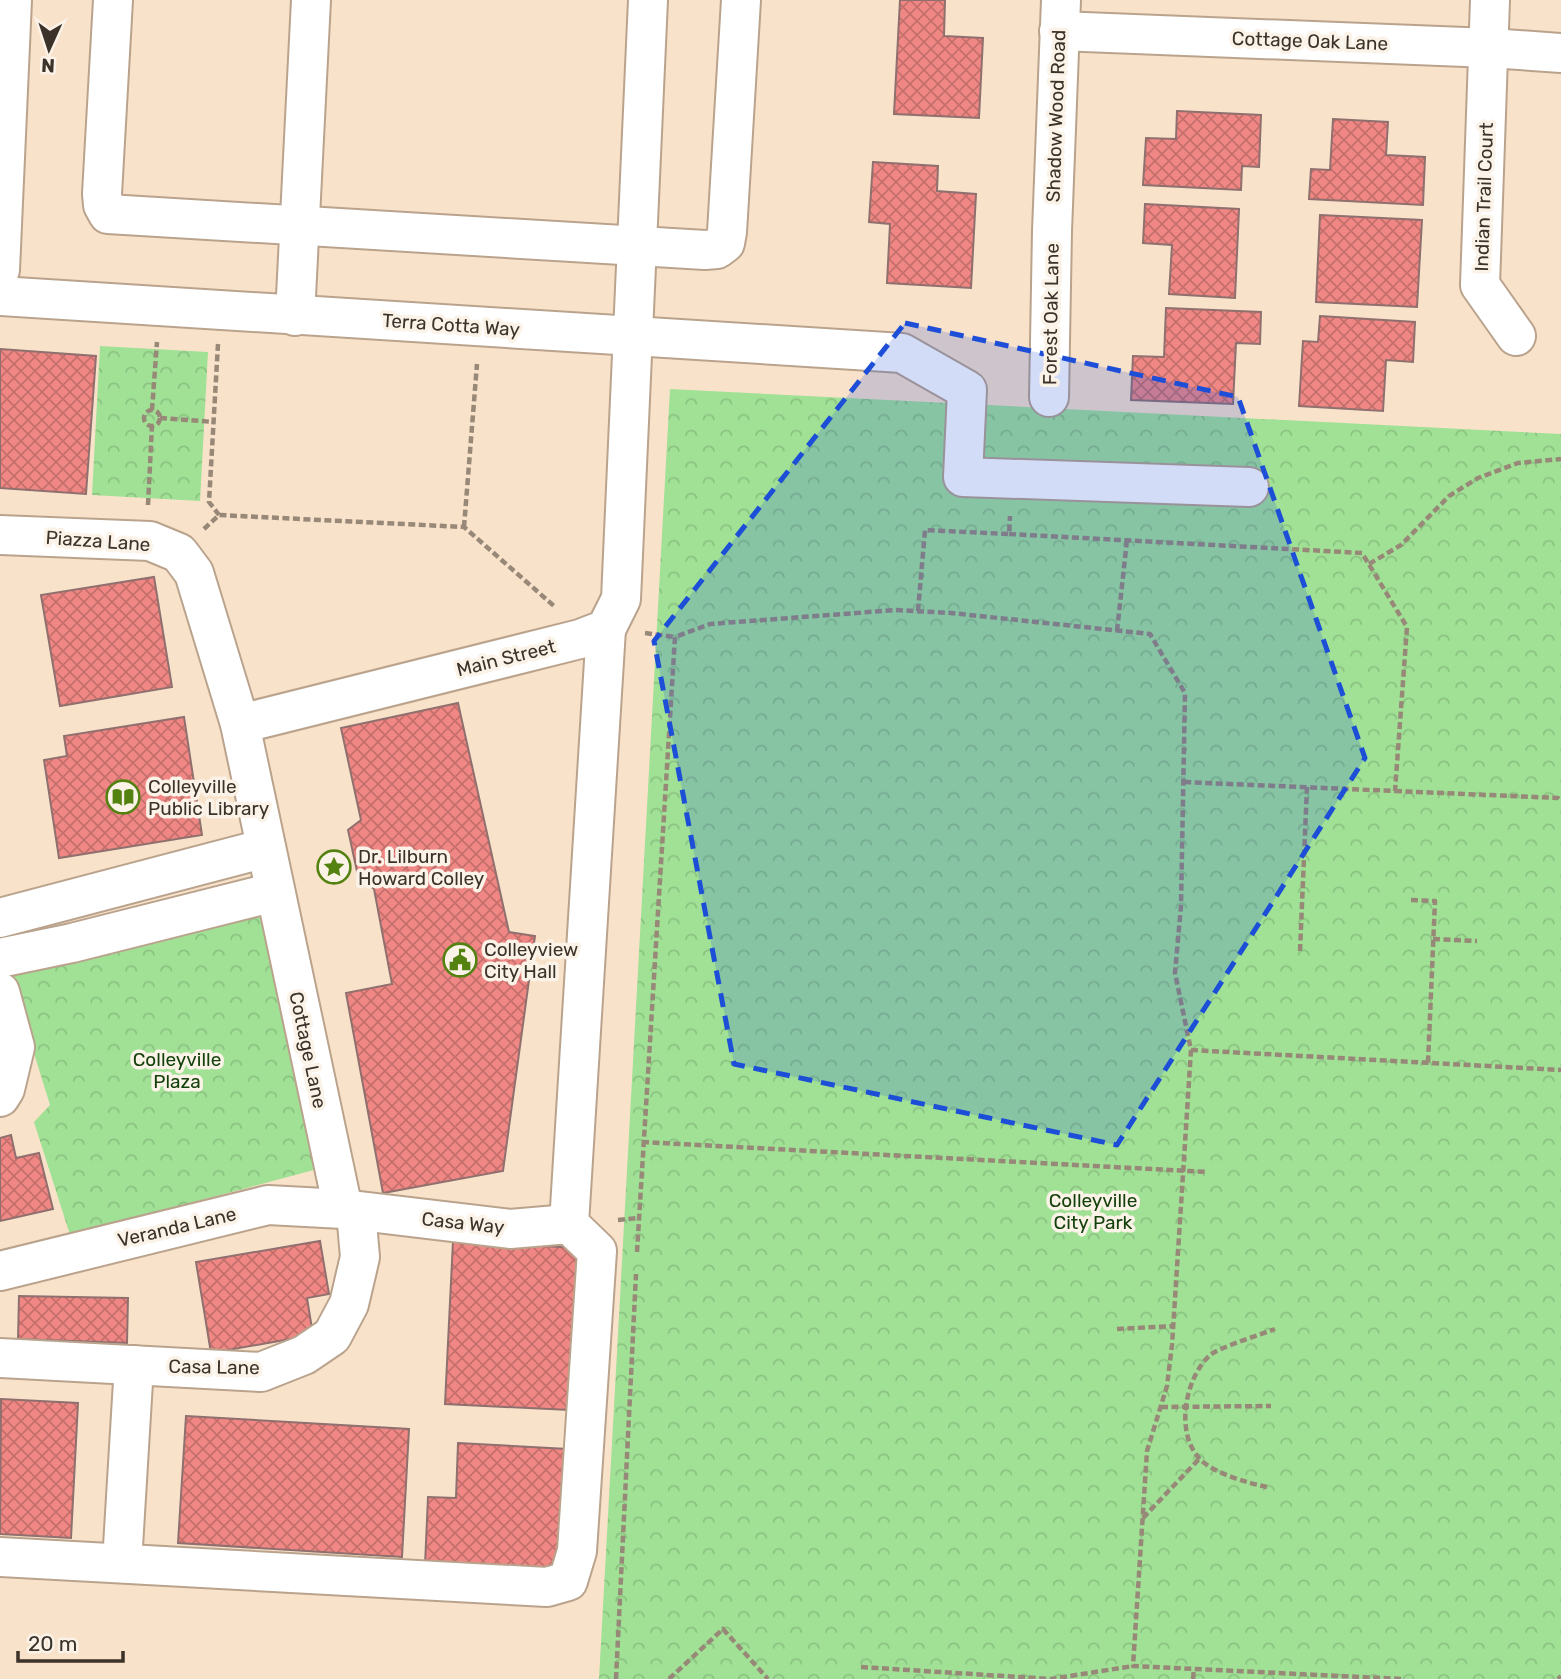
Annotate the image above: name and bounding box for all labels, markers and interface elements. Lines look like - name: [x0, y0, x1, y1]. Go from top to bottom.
- north arrow: [14, 14, 84, 84]
- street label: Cottage Oak Lane: [1231, 27, 1389, 55]
- street label: Shadow Wood Road: [1041, 29, 1071, 203]
- text: N: [41, 54, 56, 77]
- street label: Indian Trail Court: [1470, 121, 1498, 272]
- street label: Forest Oak Lane: [1038, 243, 1064, 385]
- street label: Terra Cotta Way: [381, 309, 521, 341]
- street label: Piazza Lane: [45, 526, 151, 556]
- street label: Main Street: [454, 634, 558, 681]
- place label: Colleyville Public Library: [148, 775, 269, 820]
- library icon: Colleyville Public Library: [104, 778, 142, 816]
- place label: Dr. Lilburn Howard Colley: [358, 845, 484, 890]
- place icon: Dr. Lilburn Howard Colley: [315, 848, 353, 886]
- place label: Colleyview City Hall: [484, 938, 578, 983]
- public building icon: Colleyview City Hall: [441, 941, 479, 979]
- street label: Cottage Lane: [284, 990, 332, 1110]
- park label: Colleyville Plaza: [133, 1048, 221, 1093]
- park label: Colleyville City Park: [1049, 1189, 1137, 1234]
- street label: Veranda Lane: [115, 1202, 239, 1252]
- street label: Casa Way: [420, 1207, 506, 1239]
- street label: Casa Lane: [168, 1355, 260, 1379]
- scale bar: [18, 1620, 122, 1664]
- text: 20 m: [28, 1631, 77, 1656]

